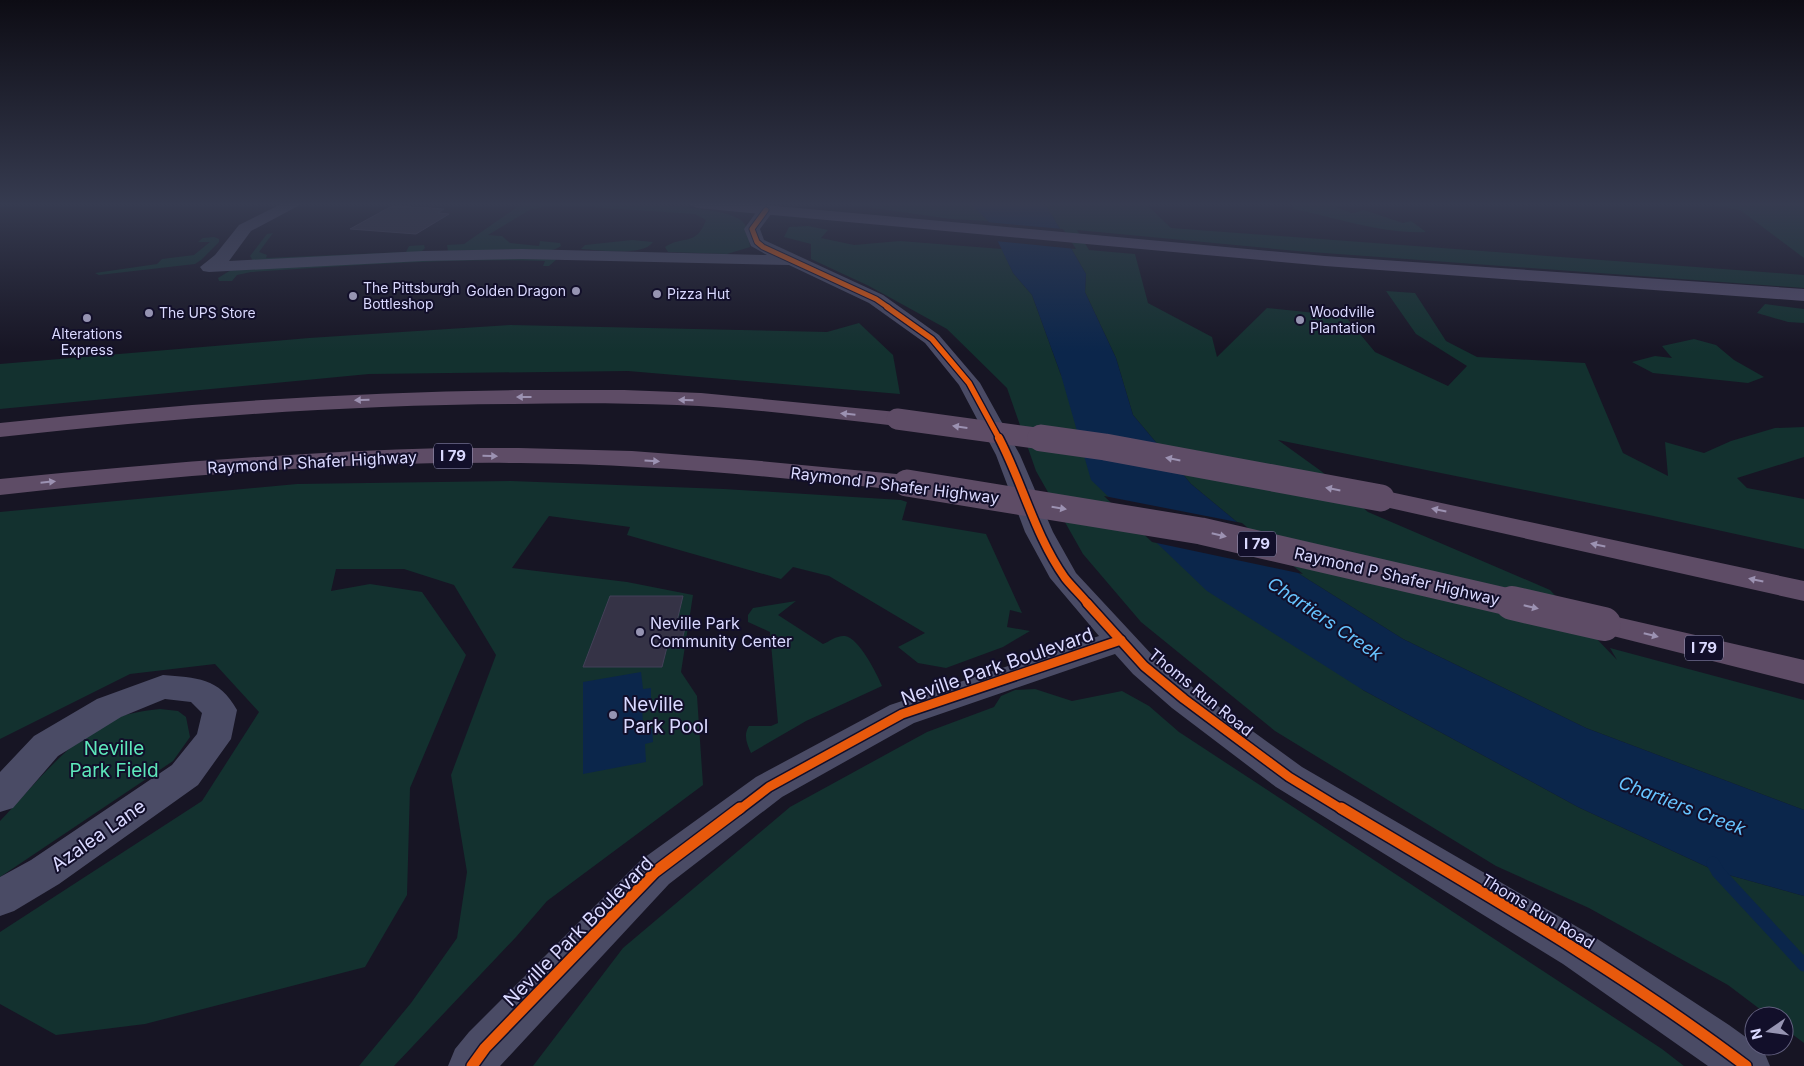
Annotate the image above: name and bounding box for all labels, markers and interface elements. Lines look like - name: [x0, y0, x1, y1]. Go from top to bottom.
- place label: The Pittsburgh Bottleshop: [363, 279, 460, 312]
- place label: Golden Dragon: [466, 282, 566, 299]
- marker: Golden Dragon: [570, 285, 582, 297]
- place label: Pizza Hut: [667, 285, 730, 302]
- marker: Pizza Hut: [651, 288, 663, 300]
- marker: The Pittsburgh Bottleshop: [347, 290, 359, 302]
- place label: Woodville Plantation: [1310, 303, 1376, 336]
- place label: The UPS Store: [159, 304, 256, 321]
- marker: The UPS Store: [143, 307, 155, 319]
- marker: Alterations Express: [81, 312, 93, 324]
- marker: Woodville Plantation: [1294, 314, 1306, 326]
- place label: Alterations Express: [51, 325, 123, 358]
- one-way arrow: [516, 393, 532, 401]
- one-way arrow: [353, 396, 369, 404]
- one-way arrow: [678, 396, 694, 404]
- one-way arrow: [840, 410, 856, 418]
- one-way arrow: [952, 423, 968, 431]
- road number: I 79: [434, 444, 472, 468]
- street label: Raymond P Shafer Highway: [207, 447, 417, 477]
- one-way arrow: [482, 452, 498, 460]
- one-way arrow: [1164, 455, 1180, 463]
- one-way arrow: [645, 457, 661, 465]
- street label: Raymond P Shafer Highway: [790, 462, 1000, 508]
- one-way arrow: [41, 478, 57, 486]
- one-way arrow: [1324, 484, 1340, 492]
- one-way arrow: [1051, 505, 1067, 513]
- one-way arrow: [1431, 506, 1447, 514]
- one-way arrow: [1211, 531, 1226, 539]
- road number: I 79: [1238, 532, 1276, 556]
- one-way arrow: [1589, 541, 1605, 549]
- street label: Raymond P Shafer Highway: [1292, 543, 1502, 609]
- water label: Chartiers Creek: [1264, 572, 1388, 665]
- one-way arrow: [1749, 576, 1764, 584]
- one-way arrow: [1523, 603, 1538, 611]
- place label: Neville Park Community Center: [650, 613, 792, 651]
- street label: Neville Park Boulevard: [898, 623, 1096, 710]
- marker: Neville Park Community Center: [634, 626, 646, 638]
- one-way arrow: [1644, 631, 1659, 639]
- road number: I 79: [1685, 636, 1723, 660]
- street label: Thoms Run Road: [1145, 644, 1257, 740]
- place label: Neville Park Pool: [623, 693, 708, 738]
- marker: Neville Park Pool: [607, 709, 619, 721]
- park label: Neville Park Field: [69, 737, 159, 782]
- water label: Chartiers Creek: [1616, 772, 1750, 840]
- street label: Azalea Lane: [47, 794, 150, 876]
- street label: Neville Park Boulevard: [499, 852, 658, 1011]
- street label: Thoms Run Road: [1478, 869, 1598, 953]
- north arrow: [1744, 1006, 1794, 1056]
- text: N: [1746, 1027, 1765, 1041]

